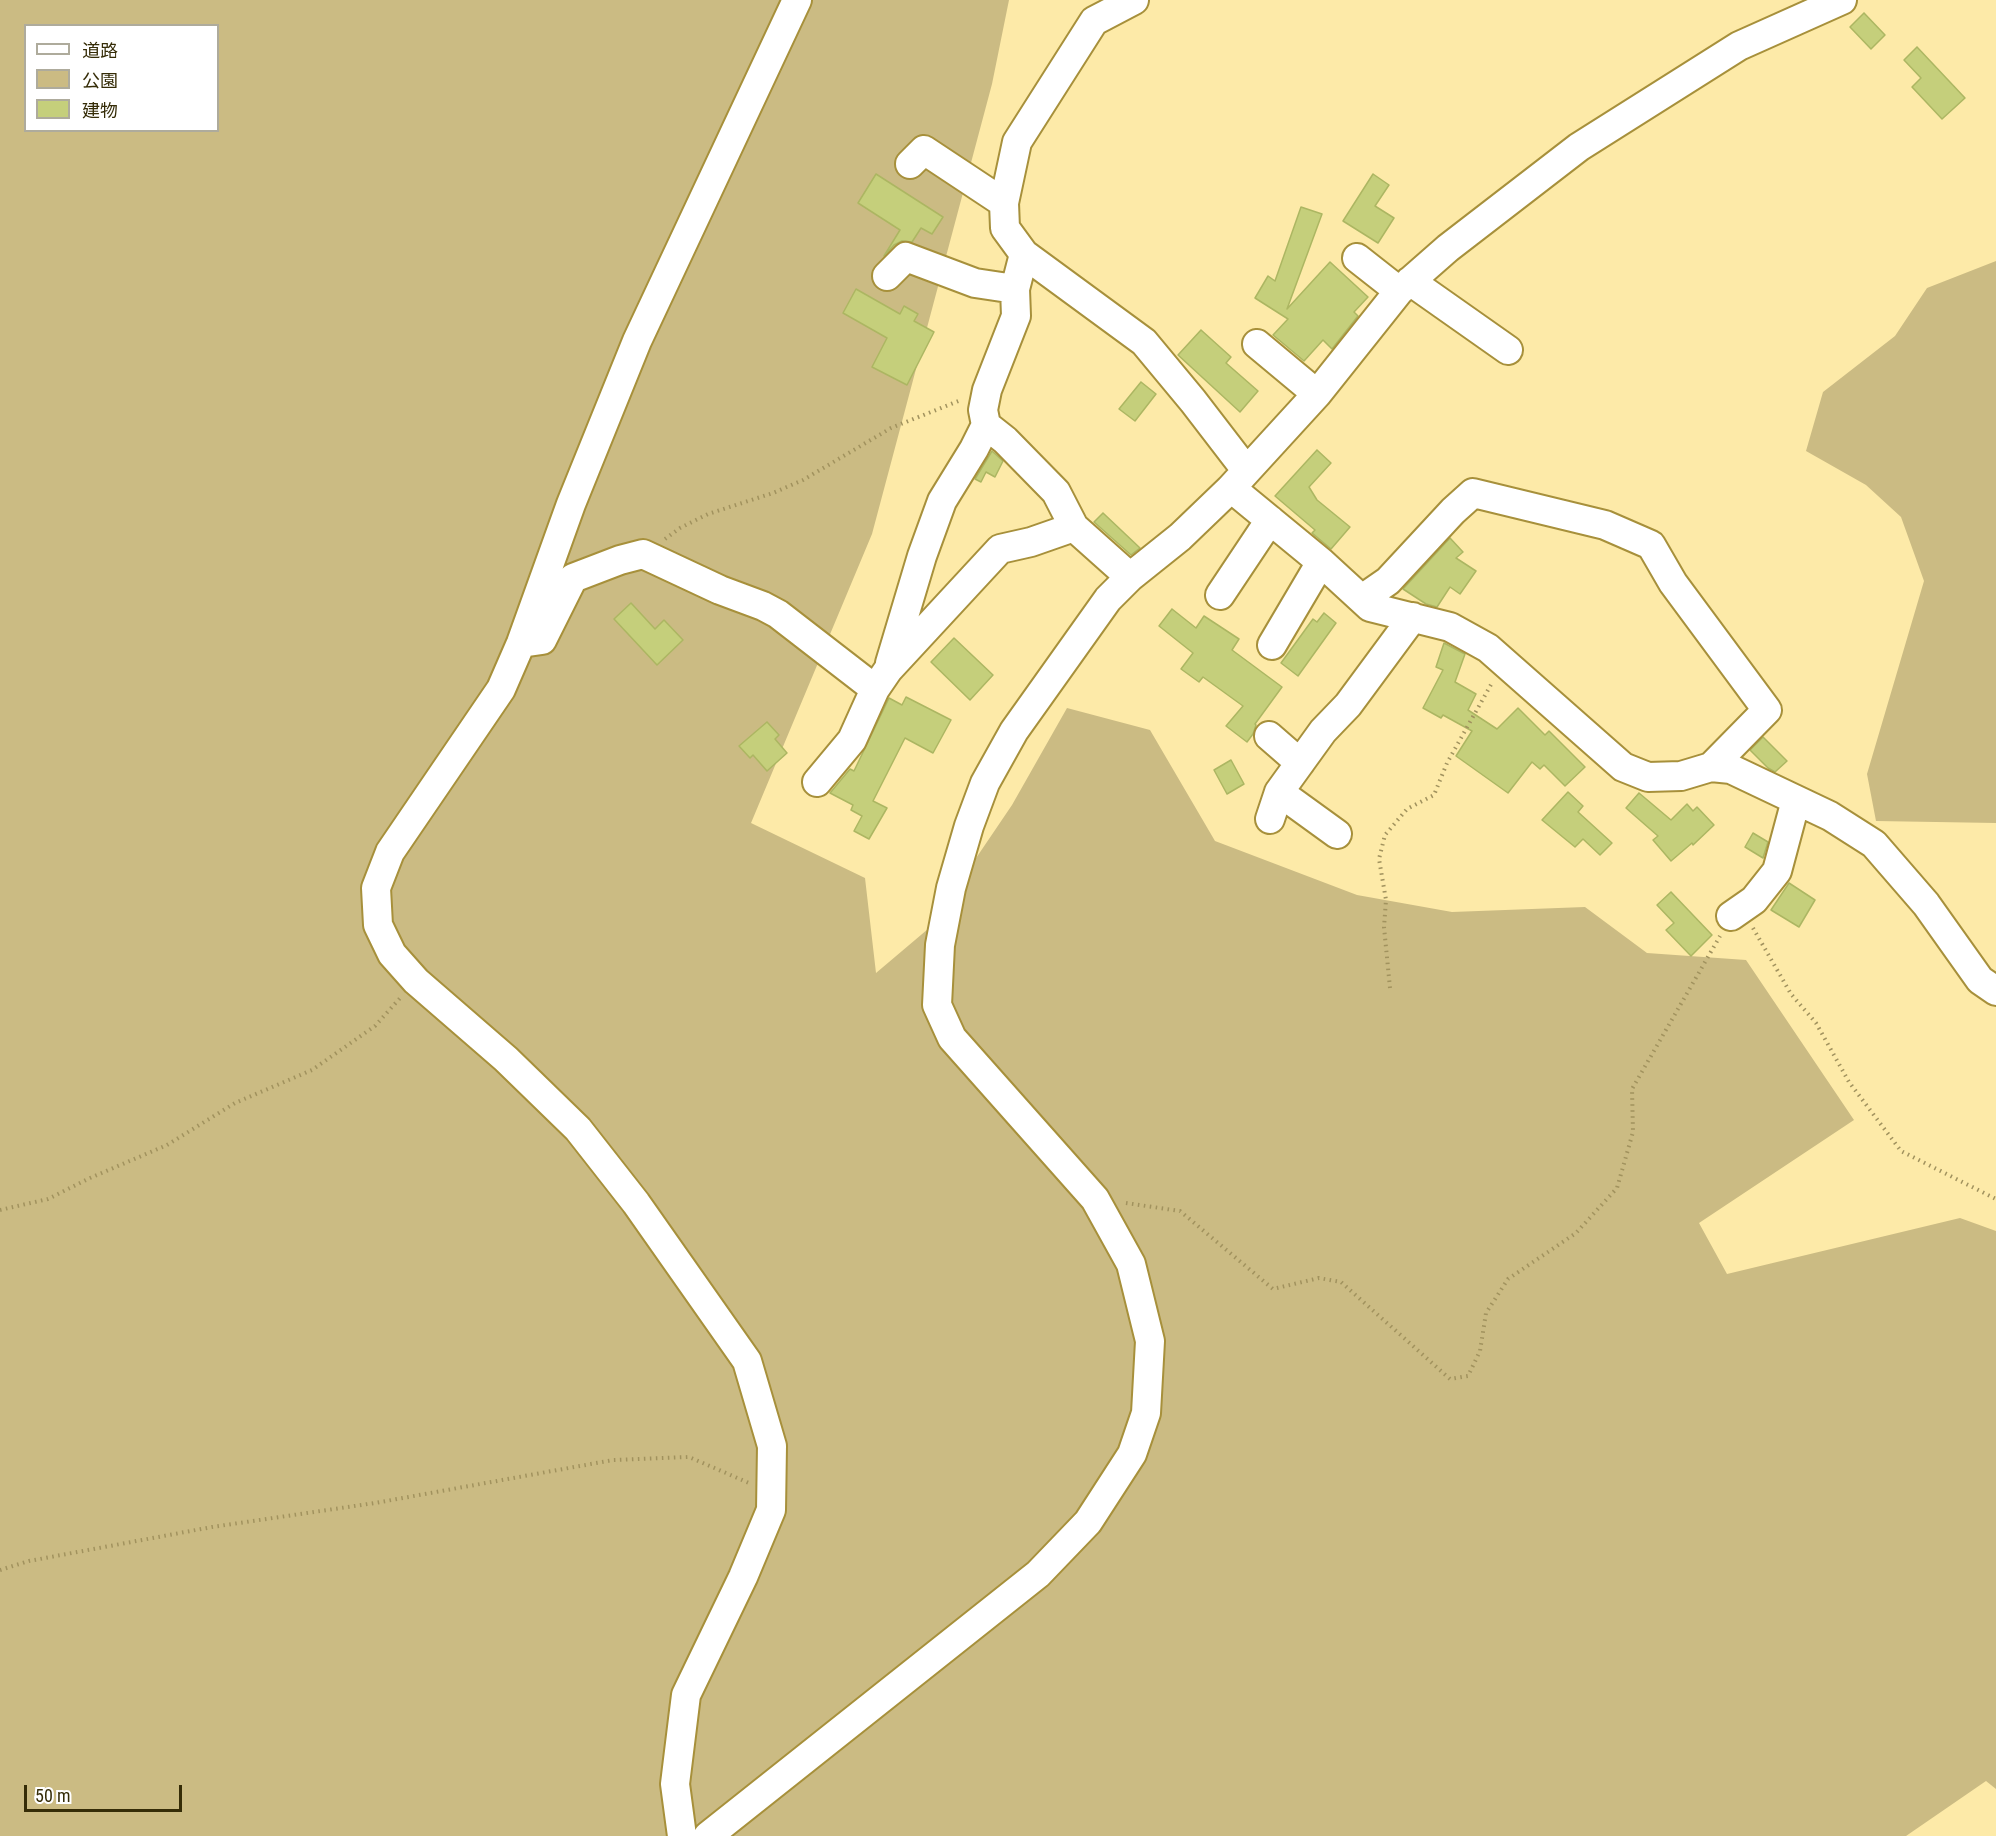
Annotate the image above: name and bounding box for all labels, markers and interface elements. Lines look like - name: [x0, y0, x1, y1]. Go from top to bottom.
- legend: [24, 24, 219, 132]
- text: 道路: [82, 40, 118, 61]
- text: 公園: [82, 70, 118, 91]
- text: 建物: [82, 100, 118, 121]
- scale bar: [27, 1773, 184, 1811]
- text: 50 m: [35, 1785, 70, 1806]

